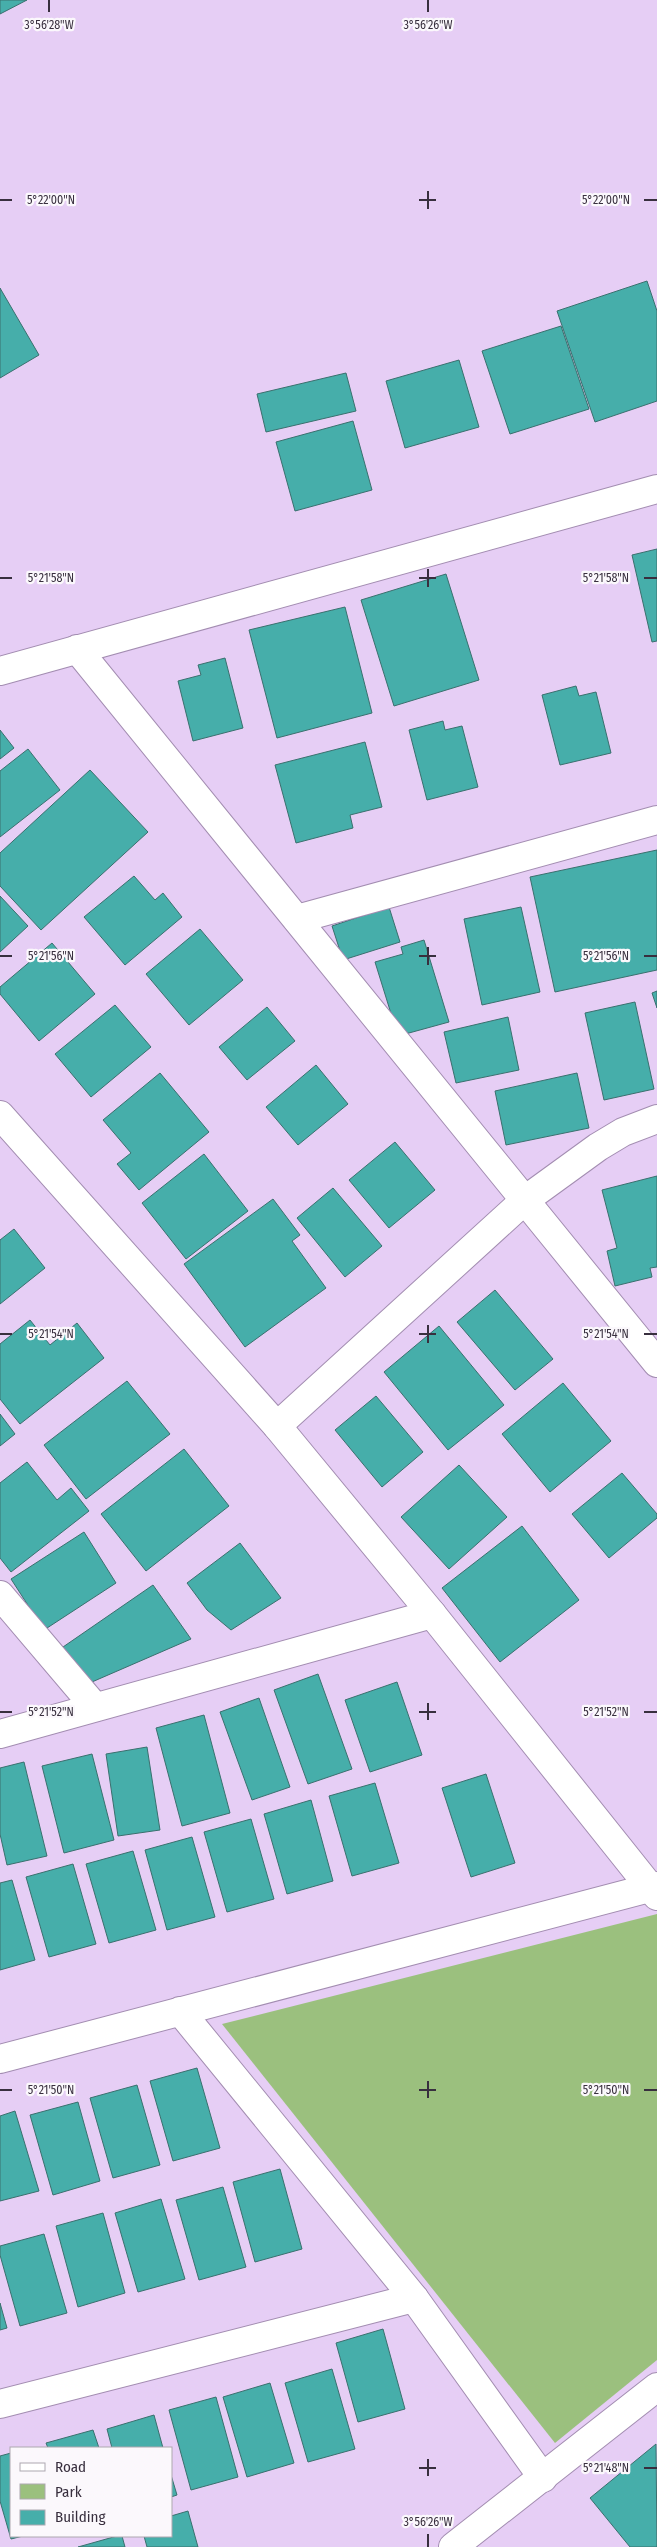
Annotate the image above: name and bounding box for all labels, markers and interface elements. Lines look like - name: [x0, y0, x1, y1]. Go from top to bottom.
- text: 3°56'28"W: [24, 18, 74, 32]
- text: 3°56'26"W: [403, 18, 453, 32]
- text: 5°22'00"N: [27, 193, 75, 207]
- text: 5°22'00"N: [582, 193, 630, 207]
- text: 5°21'58"N: [28, 571, 74, 585]
- text: 5°21'58"N: [583, 571, 629, 585]
- text: 5°21'56"N: [28, 949, 74, 963]
- text: 5°21'56"N: [583, 949, 629, 963]
- text: 5°21'54"N: [28, 1327, 74, 1341]
- text: 5°21'54"N: [583, 1327, 629, 1341]
- text: 5°21'52"N: [28, 1705, 74, 1719]
- text: 5°21'52"N: [583, 1705, 629, 1719]
- text: 5°21'50"N: [28, 2083, 74, 2097]
- text: 5°21'50"N: [583, 2083, 629, 2097]
- legend: [10, 2447, 172, 2537]
- text: Road: [55, 2458, 86, 2476]
- text: 5°21'48"N: [583, 2461, 629, 2475]
- text: Park: [55, 2483, 82, 2501]
- text: Building: [55, 2508, 106, 2526]
- text: 3°56'26"W: [403, 2515, 453, 2529]

